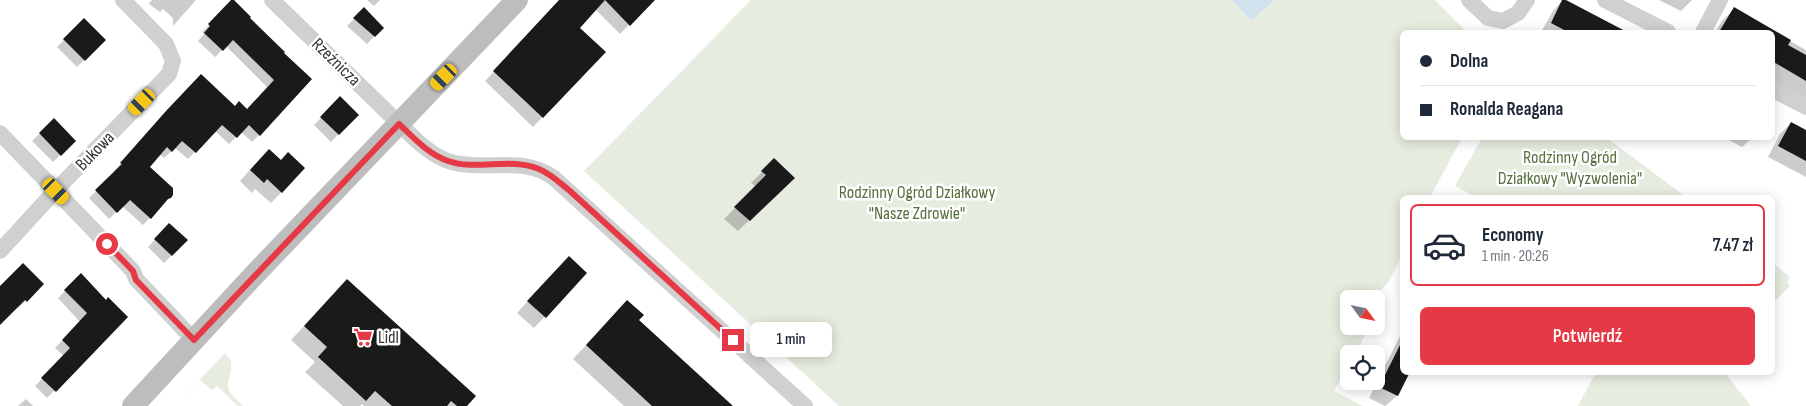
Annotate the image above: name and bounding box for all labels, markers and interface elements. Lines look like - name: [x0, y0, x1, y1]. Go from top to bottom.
- street label: Rzeźnicza: [307, 34, 365, 90]
- text: Dolna: [1450, 50, 1488, 73]
- car: [428, 61, 459, 93]
- car: [126, 86, 157, 118]
- text: Ronalda Reagana: [1450, 98, 1563, 121]
- street label: Bukowa: [71, 127, 119, 175]
- park label: Rodzinny Ogród Działkowy "Wyzwolenia": [1498, 147, 1642, 189]
- car: [40, 175, 71, 207]
- park label: Rodzinny Ogród Działkowy "Nasze Zdrowie": [839, 182, 995, 224]
- icon: car: [1422, 223, 1467, 268]
- text: Economy: [1482, 224, 1544, 247]
- route start: [96, 233, 118, 255]
- text: 7.47 zł: [1713, 234, 1753, 257]
- text: 1 min · 20:26: [1482, 247, 1549, 266]
- north arrow: [1340, 290, 1385, 335]
- map controls: [1340, 290, 1385, 390]
- button: Potwierdź: [1420, 307, 1755, 365]
- callout: 1 min: [750, 322, 833, 358]
- supermarket icon: Lidl: [352, 326, 374, 348]
- place label: Lidl: [378, 327, 399, 348]
- route end: [722, 329, 744, 351]
- text: 1 min: [776, 330, 806, 349]
- button: locate: [1340, 345, 1385, 390]

